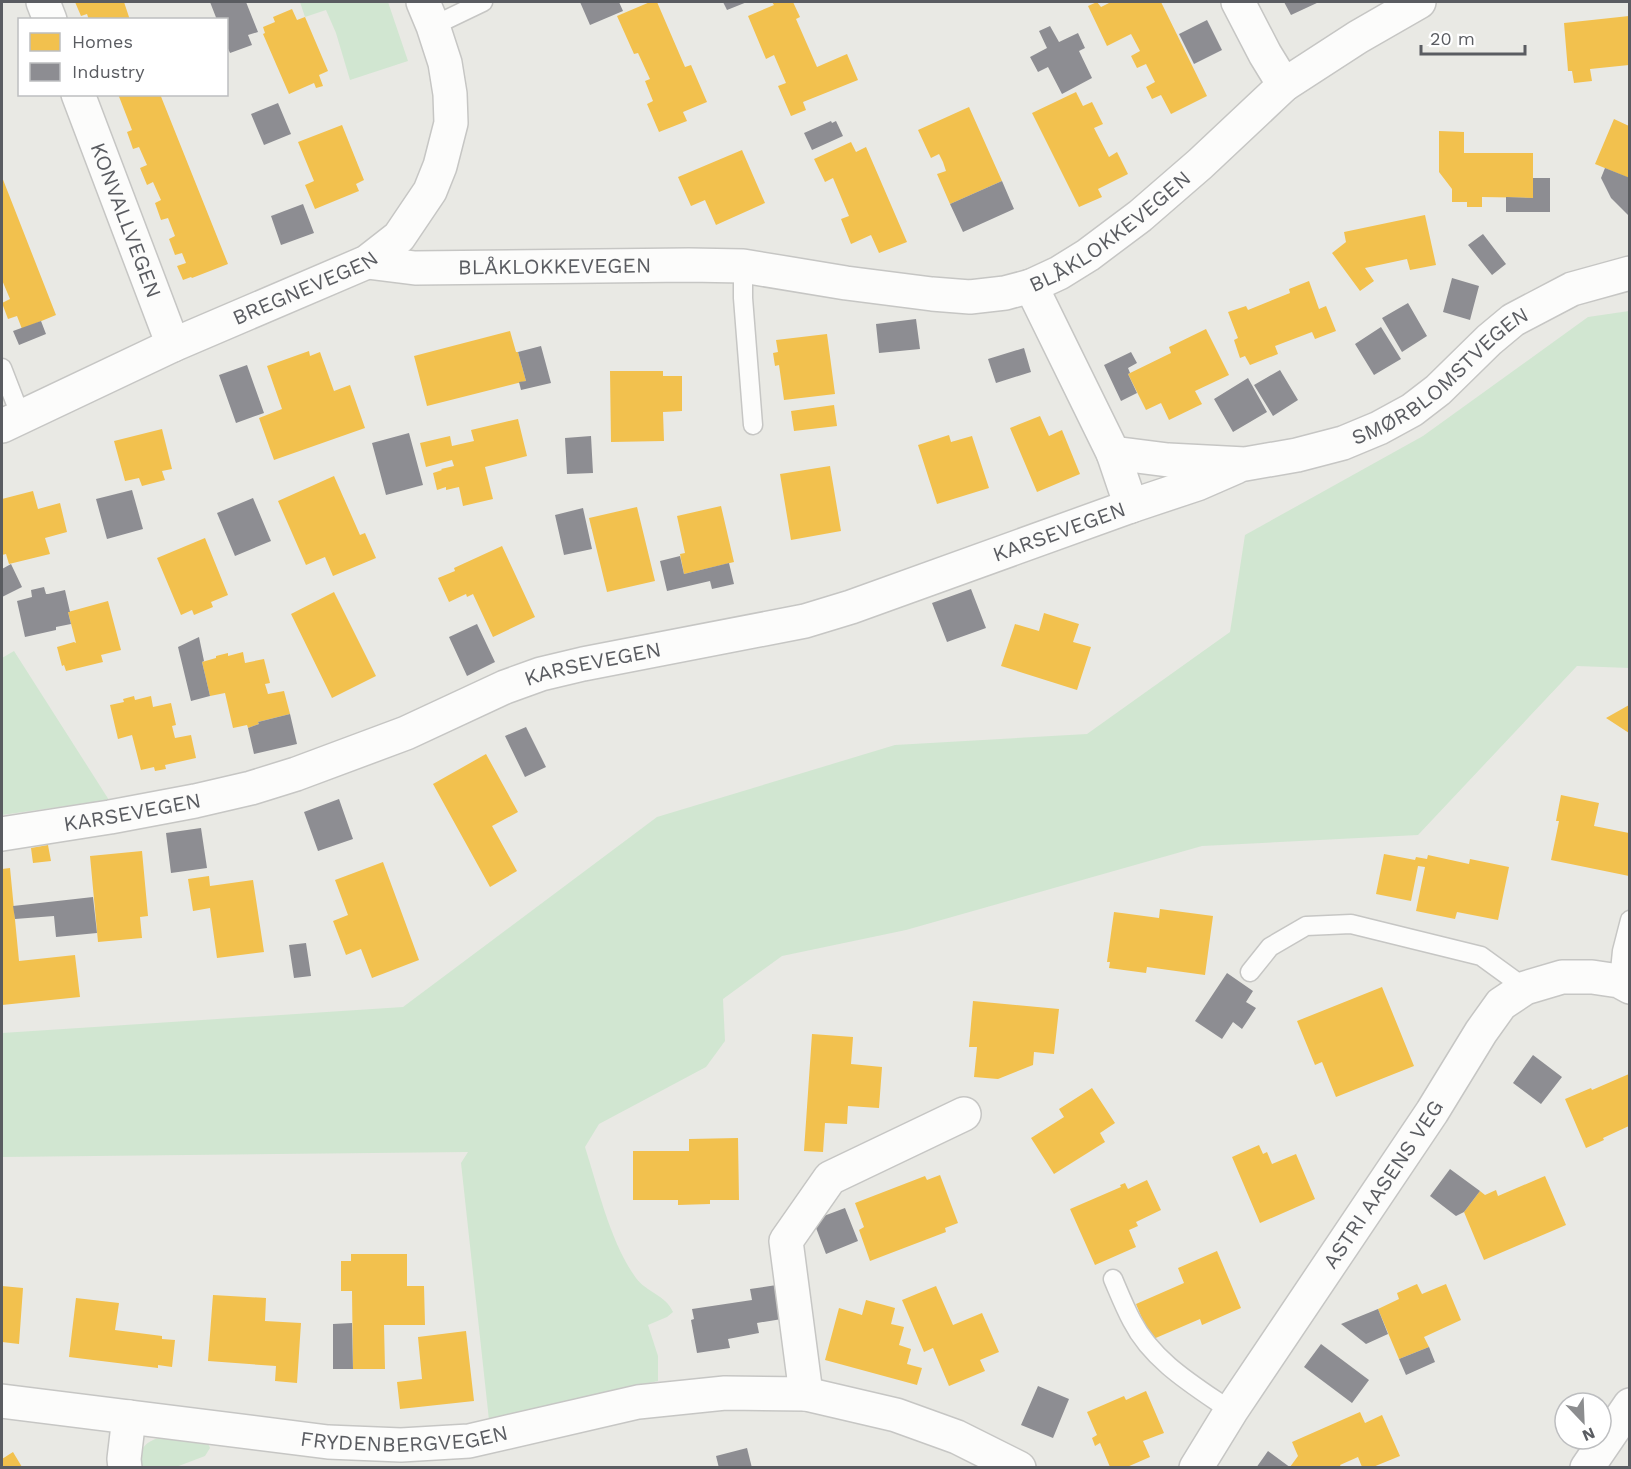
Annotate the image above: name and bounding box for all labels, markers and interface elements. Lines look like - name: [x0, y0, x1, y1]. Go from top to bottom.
- legend: [18, 18, 228, 96]
- scale bar: [1421, 18, 1524, 56]
- text: 20 m: [1430, 28, 1475, 49]
- text: Homes: [72, 31, 133, 52]
- text: Industry: [72, 61, 145, 82]
- street label: KONVALLVEGEN: [85, 139, 167, 301]
- street label: BLÅKLOKKEVEGEN: [1025, 165, 1195, 297]
- street label: BREGNEVEGEN: [229, 245, 383, 330]
- street label: BLÅKLOKKEVEGEN: [458, 252, 651, 280]
- street label: SMØRBLOMSTVEGEN: [1348, 301, 1532, 450]
- street label: KARSEVEGEN: [989, 496, 1129, 567]
- street label: KARSEVEGEN: [521, 636, 663, 691]
- street label: KARSEVEGEN: [62, 787, 203, 836]
- street label: ASTRI AASENS VEG: [1317, 1095, 1448, 1273]
- north arrow: [1553, 1391, 1613, 1451]
- street label: FRYDENBERGVEGEN: [299, 1419, 510, 1457]
- text: N: [1579, 1423, 1598, 1445]

